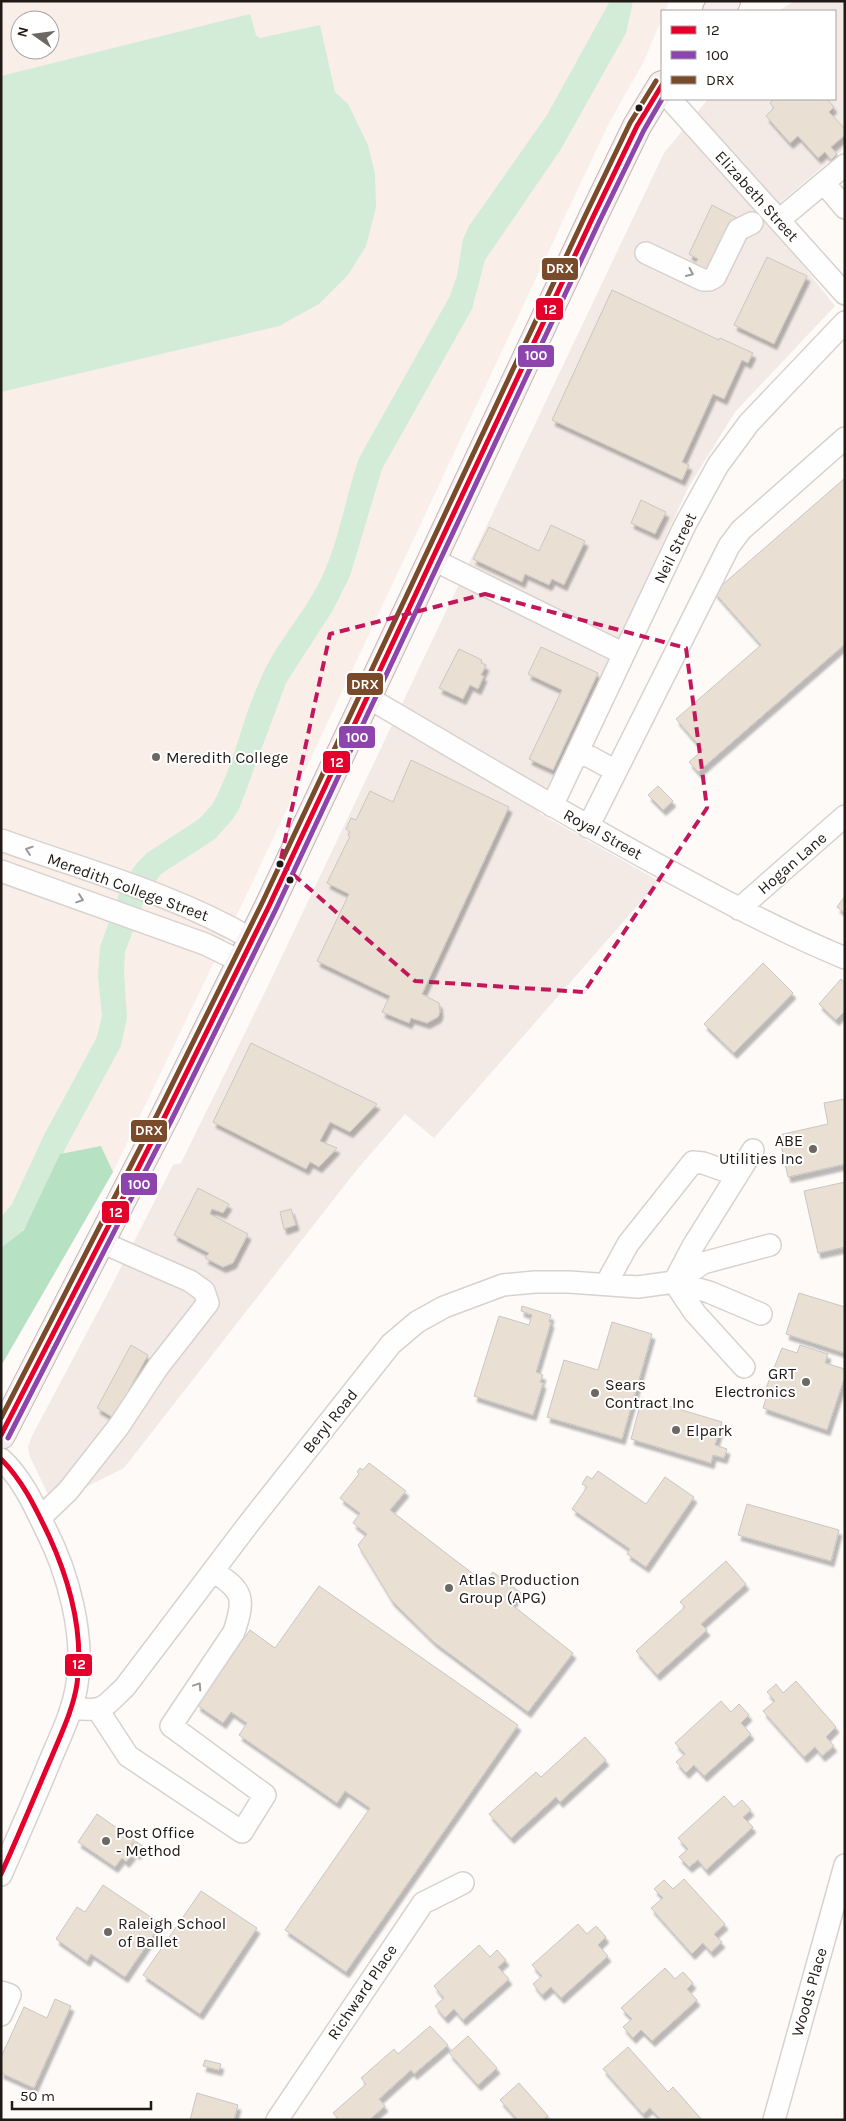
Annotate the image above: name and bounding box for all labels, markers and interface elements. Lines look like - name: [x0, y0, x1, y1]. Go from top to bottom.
- north arrow: [10, 10, 60, 60]
- legend: [661, 10, 836, 100]
- text: 12: [706, 21, 720, 39]
- text: N: [13, 25, 32, 39]
- text: 100: [706, 46, 729, 64]
- text: DRX: [706, 71, 735, 89]
- unlabelled marker: [634, 103, 644, 113]
- street label: Elizabeth Street: [711, 147, 803, 245]
- line badge: DRX: [541, 257, 579, 281]
- text: DRX: [546, 260, 575, 277]
- one-way arrow: [685, 267, 694, 278]
- line badge: 12: [535, 297, 564, 321]
- text: 12: [543, 301, 557, 318]
- line badge: 100: [517, 344, 555, 368]
- text: 100: [525, 347, 547, 364]
- street label: Neil Street: [650, 510, 700, 586]
- line badge: DRX: [346, 672, 384, 696]
- text: DRX: [351, 676, 380, 693]
- line badge: 100: [338, 725, 376, 749]
- text: 100: [346, 729, 368, 746]
- place label: Meredith College: [166, 748, 288, 767]
- line badge: 12: [322, 750, 351, 774]
- marker: Meredith College: [150, 751, 162, 763]
- text: 12: [330, 754, 344, 771]
- street label: Royal Street: [560, 805, 646, 863]
- street label: Hogan Lane: [754, 828, 830, 898]
- one-way arrow: [25, 846, 34, 856]
- street label: Meredith College Street: [45, 849, 211, 925]
- unlabelled marker: [275, 859, 285, 869]
- unlabelled marker: [285, 875, 295, 885]
- one-way arrow: [75, 893, 84, 903]
- line badge: DRX: [130, 1119, 168, 1143]
- text: DRX: [135, 1122, 164, 1139]
- place label: ABE Utilities Inc: [719, 1131, 803, 1168]
- marker: ABE Utilities Inc: [807, 1143, 819, 1155]
- line badge: 100: [120, 1172, 158, 1196]
- text: 100: [128, 1176, 150, 1193]
- line badge: 12: [101, 1200, 130, 1224]
- text: 12: [109, 1204, 123, 1221]
- place label: GRT Electronics: [714, 1364, 796, 1401]
- place label: Sears Contract Inc: [605, 1375, 694, 1412]
- marker: GRT Electronics: [800, 1376, 812, 1388]
- street label: Beryl Road: [299, 1385, 361, 1457]
- marker: Sears Contract Inc: [589, 1387, 601, 1399]
- place label: Elpark: [686, 1421, 732, 1440]
- marker: Elpark: [670, 1424, 682, 1436]
- place label: Atlas Production Group (APG): [459, 1570, 580, 1607]
- marker: Atlas Production Group (APG): [443, 1582, 455, 1594]
- line badge: 12: [64, 1653, 93, 1677]
- text: 12: [72, 1656, 86, 1673]
- one-way arrow: [191, 1682, 201, 1691]
- place label: Post Office - Method: [116, 1823, 194, 1860]
- marker: Post Office - Method: [100, 1835, 112, 1847]
- place label: Raleigh School of Ballet: [118, 1914, 226, 1951]
- marker: Raleigh School of Ballet: [102, 1926, 114, 1938]
- street label: Richward Place: [323, 1941, 401, 2043]
- street label: Woods Place: [787, 1945, 831, 2039]
- scale bar: [12, 2078, 151, 2110]
- text: 50 m: [20, 2087, 55, 2105]

